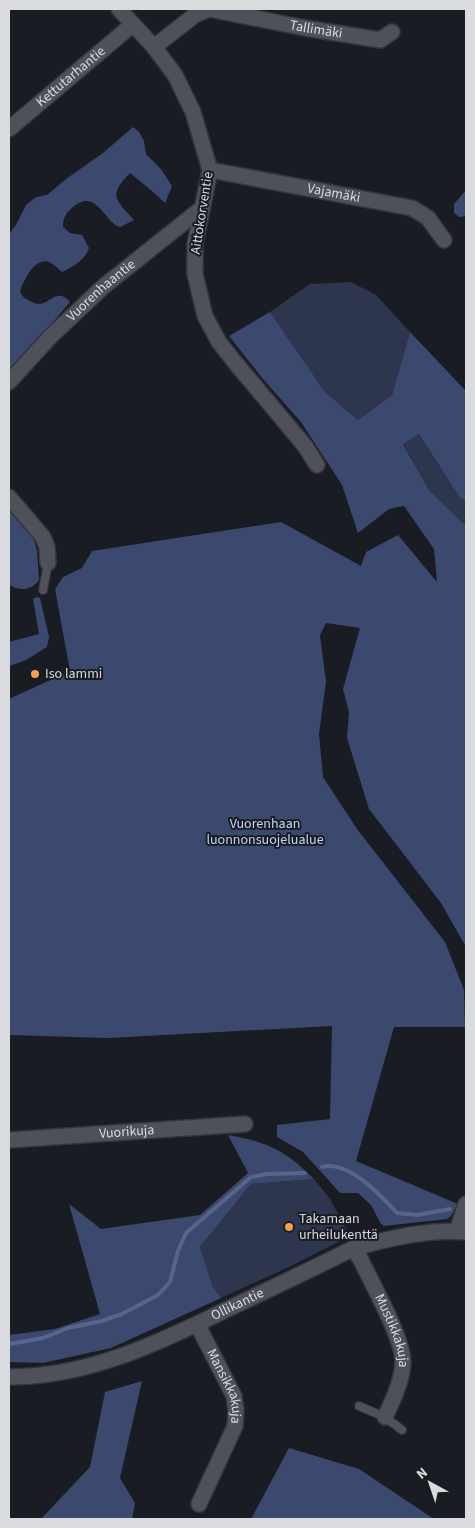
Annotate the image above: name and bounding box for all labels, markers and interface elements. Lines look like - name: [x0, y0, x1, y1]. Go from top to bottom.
- street label: Tallimäki: [288, 15, 344, 44]
- street label: Kettutarhantie: [32, 41, 110, 112]
- street label: Aittokorventie: [186, 170, 218, 256]
- street label: Vajamäki: [306, 179, 362, 208]
- street label: Vuorenhaantie: [62, 255, 140, 326]
- place label: Iso lammi: [45, 664, 102, 684]
- marker: Iso lammi: [29, 668, 41, 680]
- park label: Vuorenhaan luonnonsuojelualue: [206, 814, 324, 850]
- street label: Vuorikuja: [98, 1120, 155, 1144]
- place label: Takamaan urheilukenttä: [299, 1209, 378, 1245]
- marker: Takamaan urheilukenttä: [283, 1221, 295, 1233]
- street label: Ollikantie: [208, 1283, 267, 1326]
- street label: Mustikkakuja: [369, 1291, 413, 1368]
- street label: Mansikkakuja: [201, 1345, 246, 1424]
- north arrow: [405, 1458, 455, 1508]
- text: N: [412, 1463, 432, 1484]

